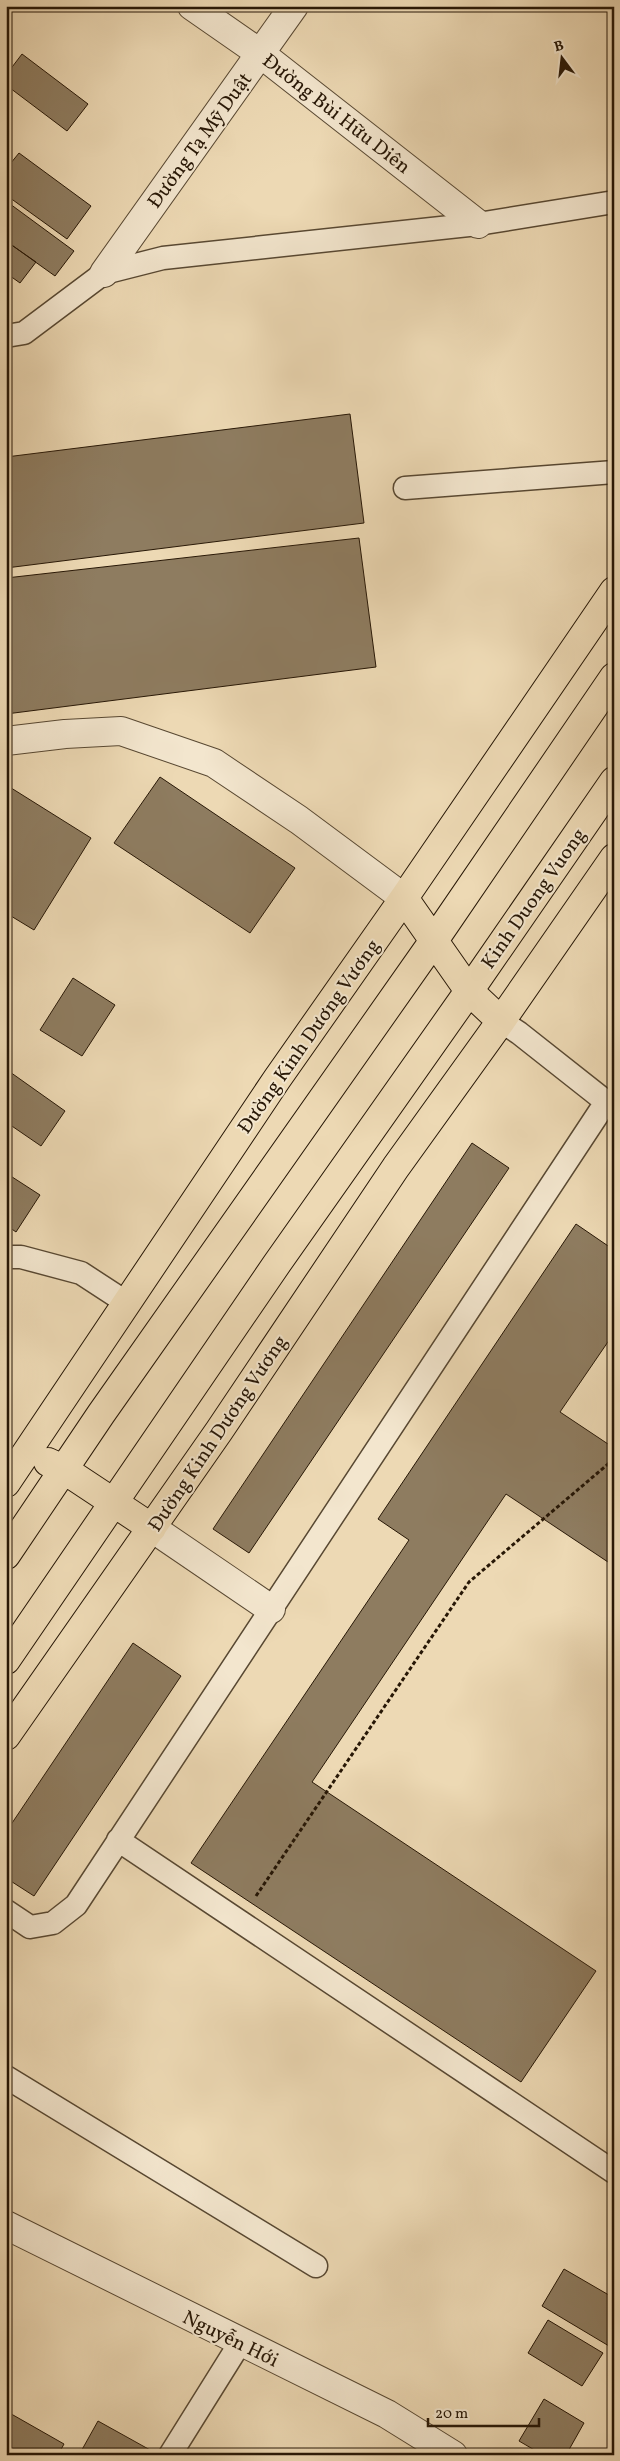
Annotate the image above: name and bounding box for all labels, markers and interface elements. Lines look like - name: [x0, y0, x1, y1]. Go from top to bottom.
- north arrow: [538, 32, 588, 82]
- text: B: [552, 37, 566, 57]
- street label: Đường Bùi Hữu Diên: [256, 48, 416, 182]
- street label: Đường Tạ Mỹ Duật: [142, 67, 260, 215]
- street label: Kinh Duong Vuong: [475, 823, 594, 975]
- street label: Đường Kinh Dương Vương: [232, 934, 388, 1140]
- street label: Đường Kinh Dương Vương: [142, 1330, 295, 1538]
- street label: Nguyễn Hới: [177, 2304, 283, 2375]
- scale bar: [428, 2396, 539, 2428]
- text: 20 m: [435, 2404, 468, 2425]

